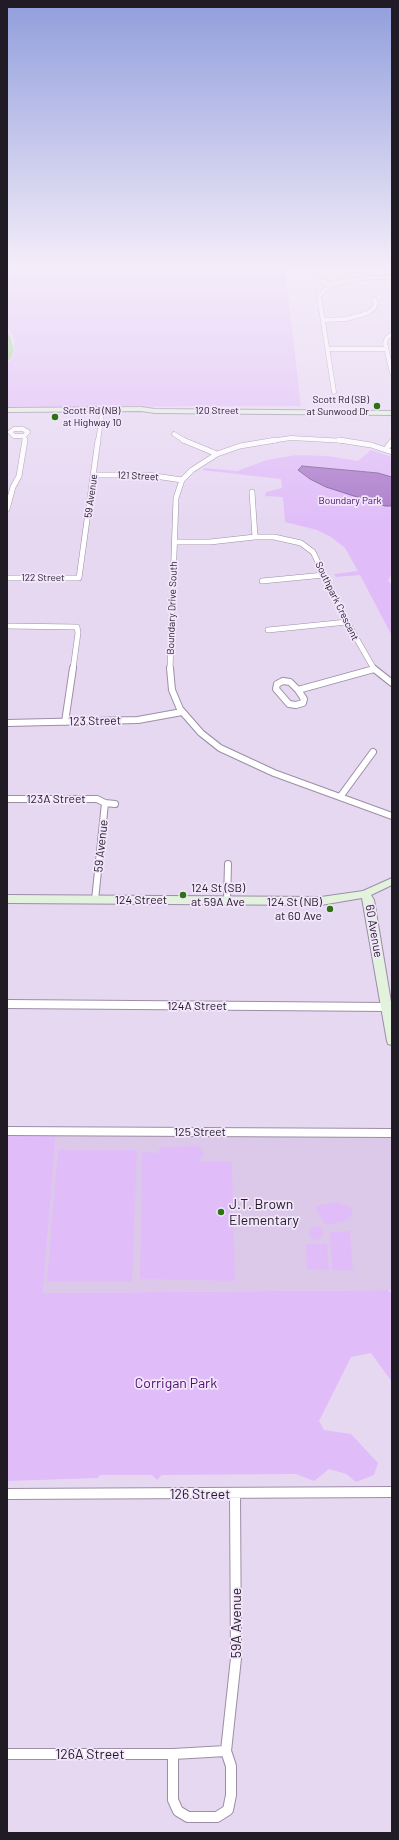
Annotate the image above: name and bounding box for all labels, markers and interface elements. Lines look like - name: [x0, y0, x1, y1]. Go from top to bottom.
- place label: Scott Rd (SB) at Sunwood Dr: [307, 394, 369, 418]
- marker: Scott Rd (SB) at Sunwood Dr: [372, 401, 382, 411]
- place label: Scott Rd (NB) at Highway 10: [63, 405, 121, 428]
- street label: 120 Street: [195, 405, 239, 417]
- marker: Scott Rd (NB) at Highway 10: [50, 412, 60, 422]
- street label: 121 Street: [117, 469, 159, 483]
- street label: 59 Avenue: [82, 473, 100, 519]
- park label: Boundary Park: [318, 495, 382, 507]
- street label: Southpark Crescent: [313, 560, 361, 642]
- street label: Boundary Drive South: [164, 561, 180, 655]
- street label: 122 Street: [21, 572, 65, 584]
- street label: 123 Street: [69, 713, 121, 729]
- street label: 123A Street: [26, 792, 86, 806]
- street label: 59 Avenue: [91, 819, 111, 873]
- place label: 124 St (SB) at 59A Ave: [191, 881, 245, 909]
- marker: 124 St (SB) at 59A Ave: [178, 890, 188, 900]
- street label: 124 Street: [115, 893, 167, 907]
- place label: 124 St (NB) at 60 Ave: [267, 895, 322, 923]
- street label: 60 Avenue: [362, 903, 386, 959]
- marker: 124 St (NB) at 60 Ave: [325, 904, 335, 914]
- street label: 124A Street: [167, 999, 227, 1013]
- street label: 125 Street: [174, 1125, 226, 1139]
- place label: J.T. Brown Elementary: [229, 1196, 299, 1228]
- marker: J.T. Brown Elementary: [216, 1207, 226, 1217]
- park label: Corrigan Park: [135, 1375, 217, 1391]
- street label: 126 Street: [170, 1486, 230, 1502]
- street label: 59A Avenue: [228, 1588, 244, 1658]
- street label: 126A Street: [55, 1746, 125, 1762]

